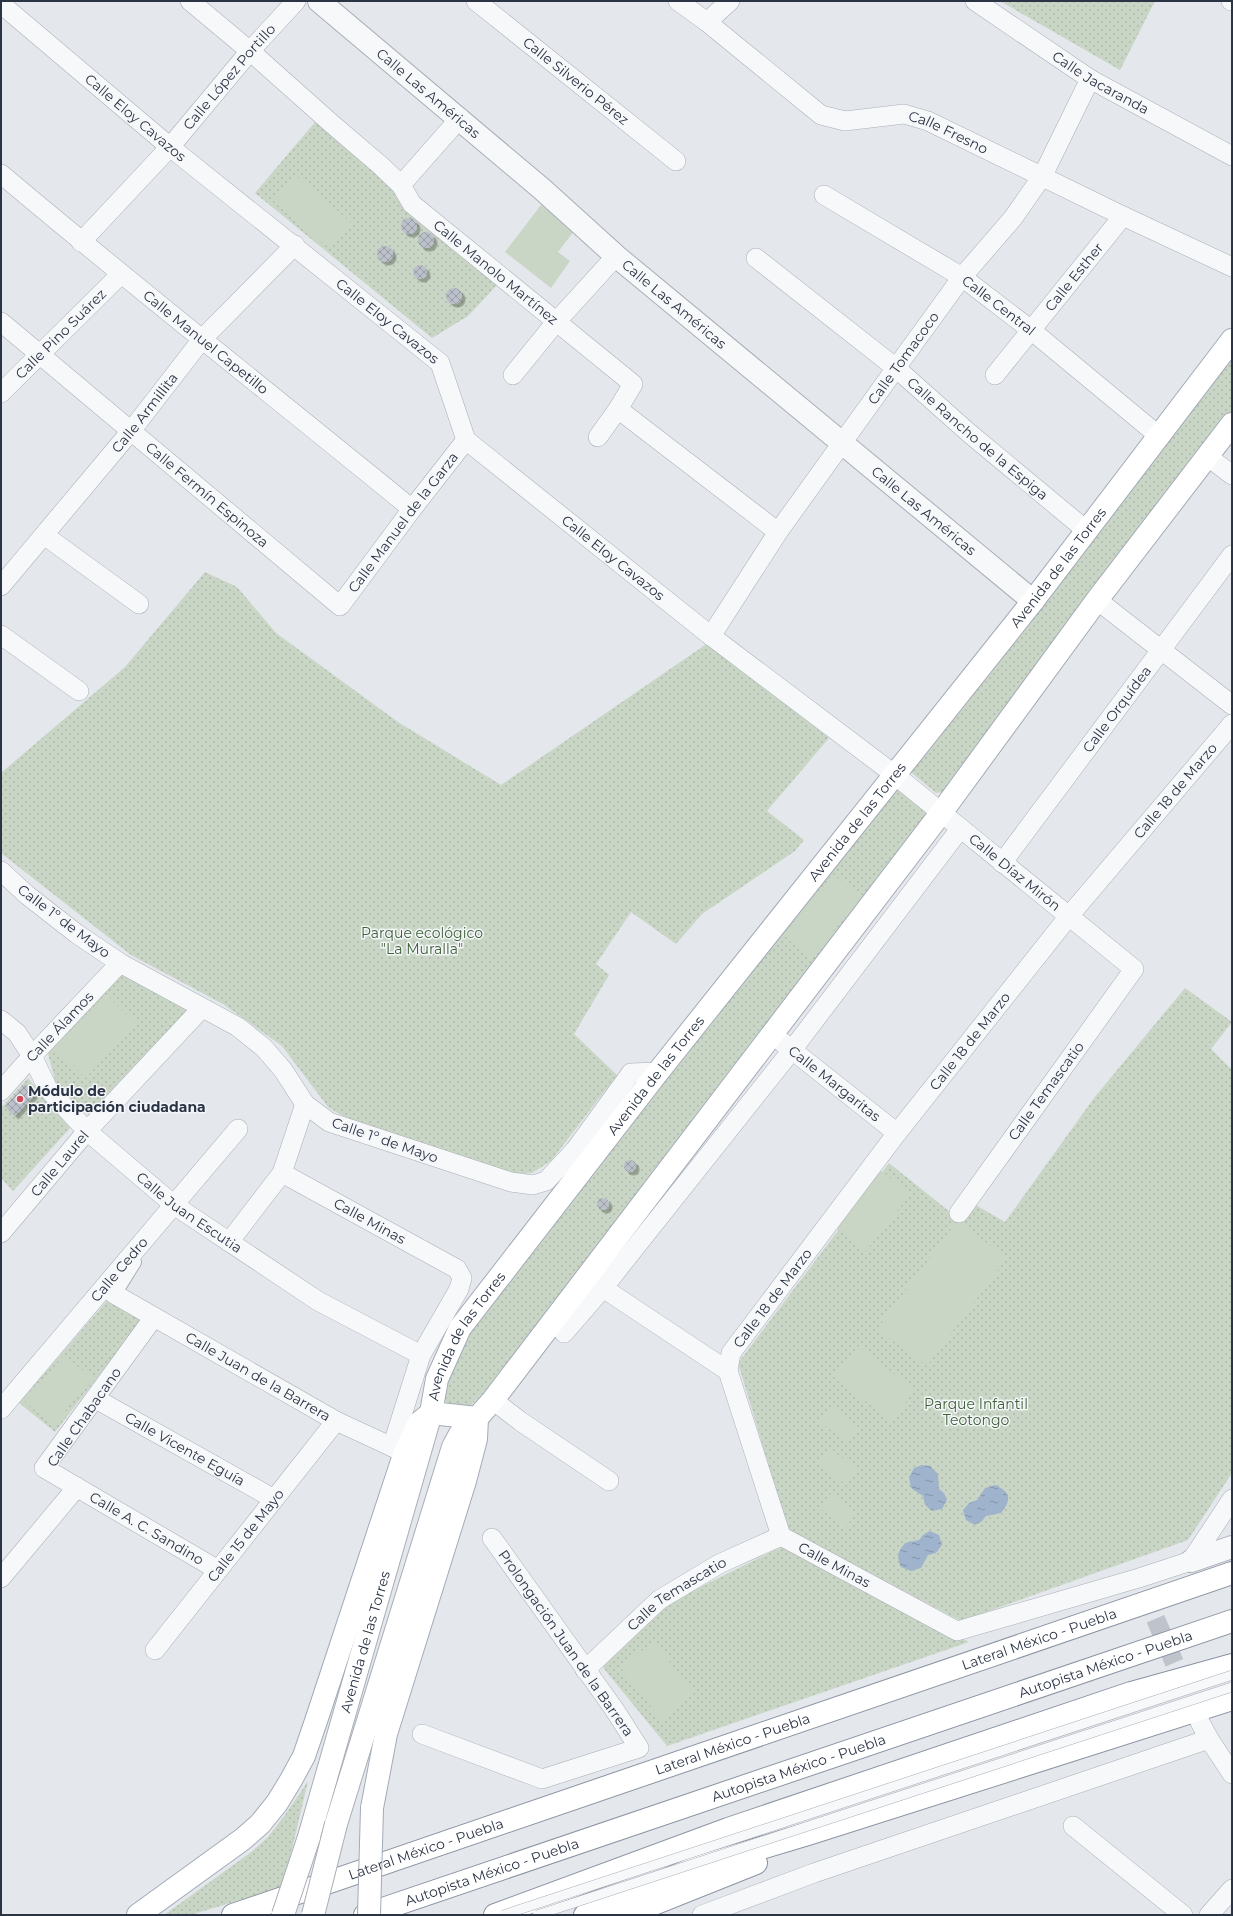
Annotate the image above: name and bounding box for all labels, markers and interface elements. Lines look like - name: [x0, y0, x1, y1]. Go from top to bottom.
- street label: Calle López Portillo: [179, 20, 280, 134]
- street label: Calle Silverio Pérez: [519, 33, 633, 129]
- street label: Calle Las Américas: [373, 44, 484, 142]
- street label: Calle Jacaranda: [1049, 47, 1152, 118]
- street label: Calle Eloy Cavazos: [81, 70, 190, 165]
- street label: Calle Fresno: [906, 107, 991, 158]
- street label: Calle Manolo Martínez: [430, 216, 562, 328]
- street label: Calle Esther: [1041, 239, 1107, 315]
- street label: Calle Las Américas: [618, 256, 730, 353]
- street label: Calle Central: [958, 271, 1039, 339]
- street label: Calle Eloy Cavazos: [332, 274, 443, 368]
- street label: Calle Pino Suárez: [11, 285, 110, 383]
- street label: Calle Manuel Capetillo: [139, 286, 272, 398]
- street label: Calle Tomacoco: [864, 308, 943, 408]
- street label: Calle Armillita: [108, 369, 182, 457]
- street label: Calle Rancho de la Espiga: [903, 373, 1052, 504]
- street label: Calle Fermín Espinoza: [142, 438, 272, 551]
- street label: Calle Manuel de la Garza: [344, 448, 462, 596]
- street label: Calle Las Américas: [868, 462, 980, 559]
- street label: Avenida de las Torres: [1006, 504, 1110, 631]
- street label: Calle Eloy Cavazos: [558, 511, 669, 605]
- street label: Calle Orquídea: [1079, 662, 1155, 756]
- street label: Calle 18 de Marzo: [1130, 739, 1221, 842]
- street label: Avenida de las Torres: [805, 759, 910, 885]
- street label: Calle Díaz Mirón: [965, 830, 1064, 915]
- street label: Calle 1º de Mayo: [14, 880, 114, 962]
- park label: Parque ecológico "La Muralla": [361, 924, 483, 958]
- street label: Calle Álamos: [22, 988, 97, 1066]
- street label: Calle 18 de Marzo: [925, 988, 1014, 1094]
- street label: Avenida de las Torres: [603, 1012, 708, 1139]
- street label: Calle Temascatio: [1004, 1038, 1088, 1144]
- street label: Calle Margaritas: [785, 1042, 884, 1126]
- place label: Módulo de participación ciudadana: [28, 1082, 206, 1116]
- marker: Módulo de participación ciudadana: [15, 1094, 25, 1104]
- street label: Calle 1º de Mayo: [329, 1113, 441, 1167]
- street label: Calle Laurel: [27, 1127, 93, 1200]
- street label: Calle Juan Escutia: [133, 1168, 246, 1257]
- street label: Calle Minas: [330, 1194, 409, 1248]
- street label: Calle Cedro: [87, 1233, 152, 1306]
- street label: Calle 18 de Marzo: [729, 1245, 816, 1352]
- street label: Avenida de las Torres: [424, 1268, 509, 1402]
- street label: Calle Juan de la Barrera: [182, 1328, 334, 1425]
- street label: Calle Chabacano: [43, 1364, 125, 1470]
- park label: Parque Infantil Teotongo: [924, 1395, 1028, 1429]
- street label: Calle Vicente Eguía: [122, 1408, 248, 1490]
- street label: Calle 15 de Mayo: [203, 1485, 288, 1586]
- street label: Calle A. C. Sandino: [86, 1488, 207, 1569]
- street label: Calle Minas: [795, 1538, 874, 1592]
- street label: Prolongación Juan de la Barrera: [494, 1546, 638, 1740]
- street label: Calle Temascatio: [623, 1553, 729, 1635]
- street label: Avenida de las Torres: [336, 1569, 394, 1715]
- street label: Lateral México - Puebla: [959, 1604, 1119, 1674]
- street label: Autopista México - Puebla: [1016, 1626, 1195, 1702]
- street label: Lateral México - Puebla: [653, 1709, 812, 1779]
- street label: Autopista México - Puebla: [709, 1730, 888, 1806]
- street label: Lateral México - Puebla: [346, 1814, 506, 1884]
- street label: Autopista México - Puebla: [403, 1834, 581, 1910]

